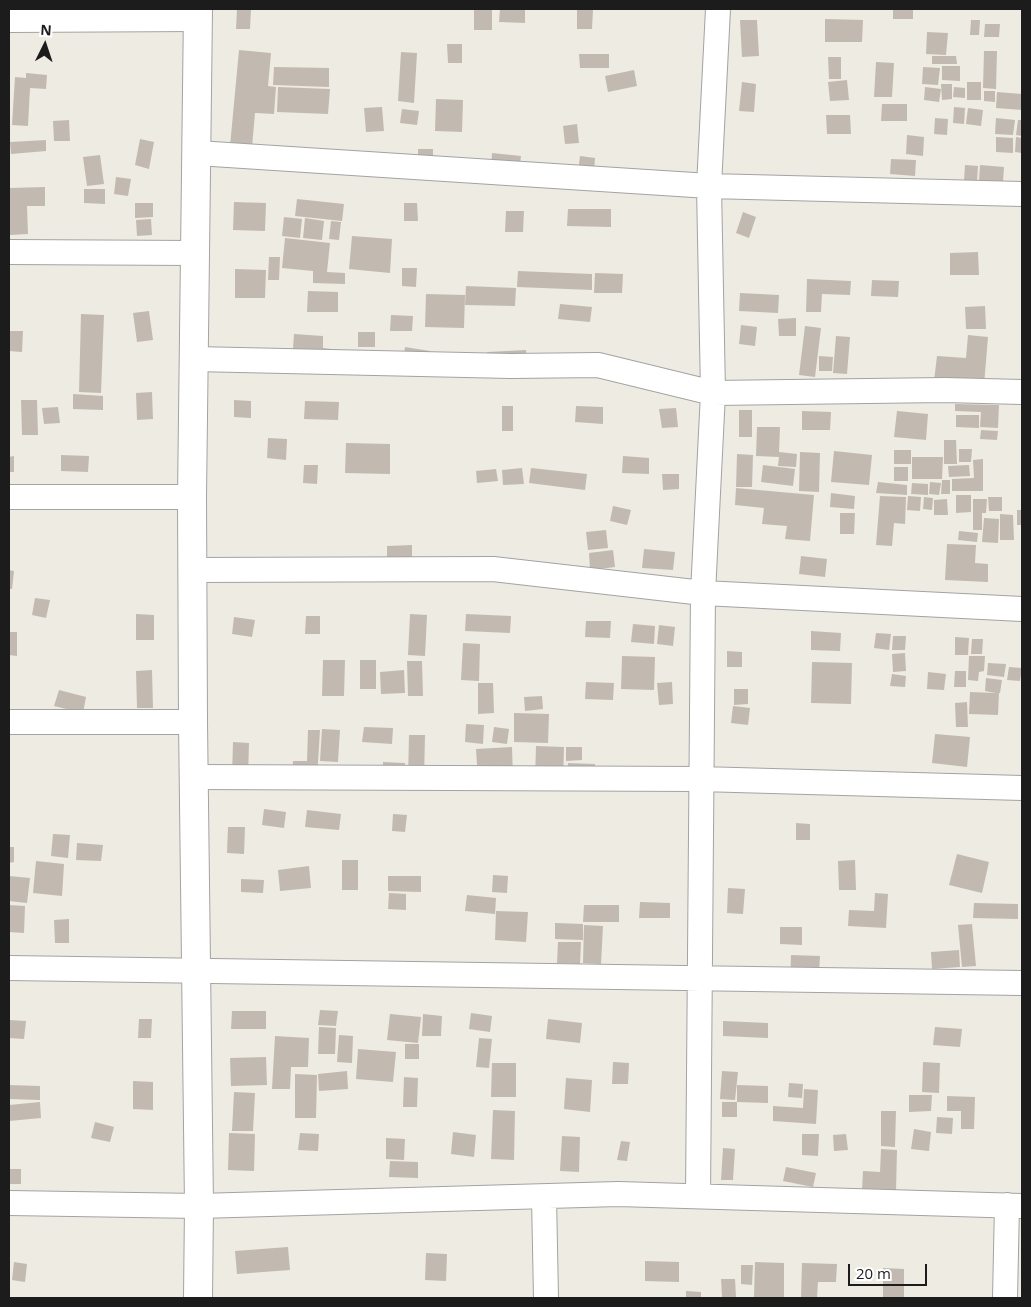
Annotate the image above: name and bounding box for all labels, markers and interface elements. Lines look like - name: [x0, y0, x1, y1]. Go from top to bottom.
- north arrow: [20, 20, 70, 70]
- text: N: [40, 20, 52, 39]
- scale bar: [851, 1254, 930, 1286]
- text: 20 m: [856, 1263, 891, 1283]

